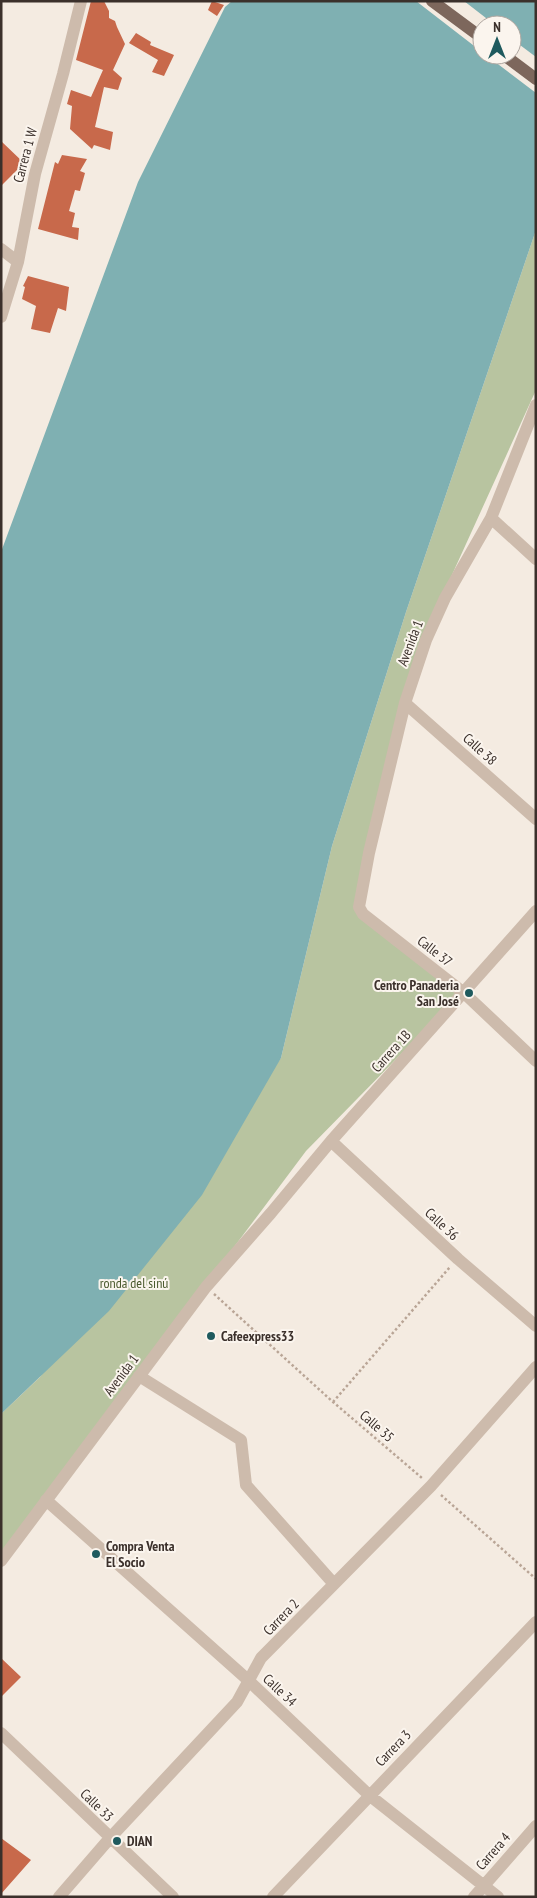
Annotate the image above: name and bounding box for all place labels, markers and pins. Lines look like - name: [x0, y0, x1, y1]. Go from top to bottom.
- place label: Centro Panaderia San José: [374, 976, 459, 1010]
- marker: Centro Panaderia San José: [463, 987, 475, 999]
- place label: Cafeexpress33: [221, 1327, 294, 1345]
- marker: Cafeexpress33: [205, 1330, 217, 1342]
- place label: Compra Venta El Socio: [106, 1537, 175, 1571]
- marker: Compra Venta El Socio: [90, 1548, 102, 1560]
- place label: DIAN: [127, 1832, 152, 1850]
- marker: DIAN: [111, 1835, 123, 1847]

